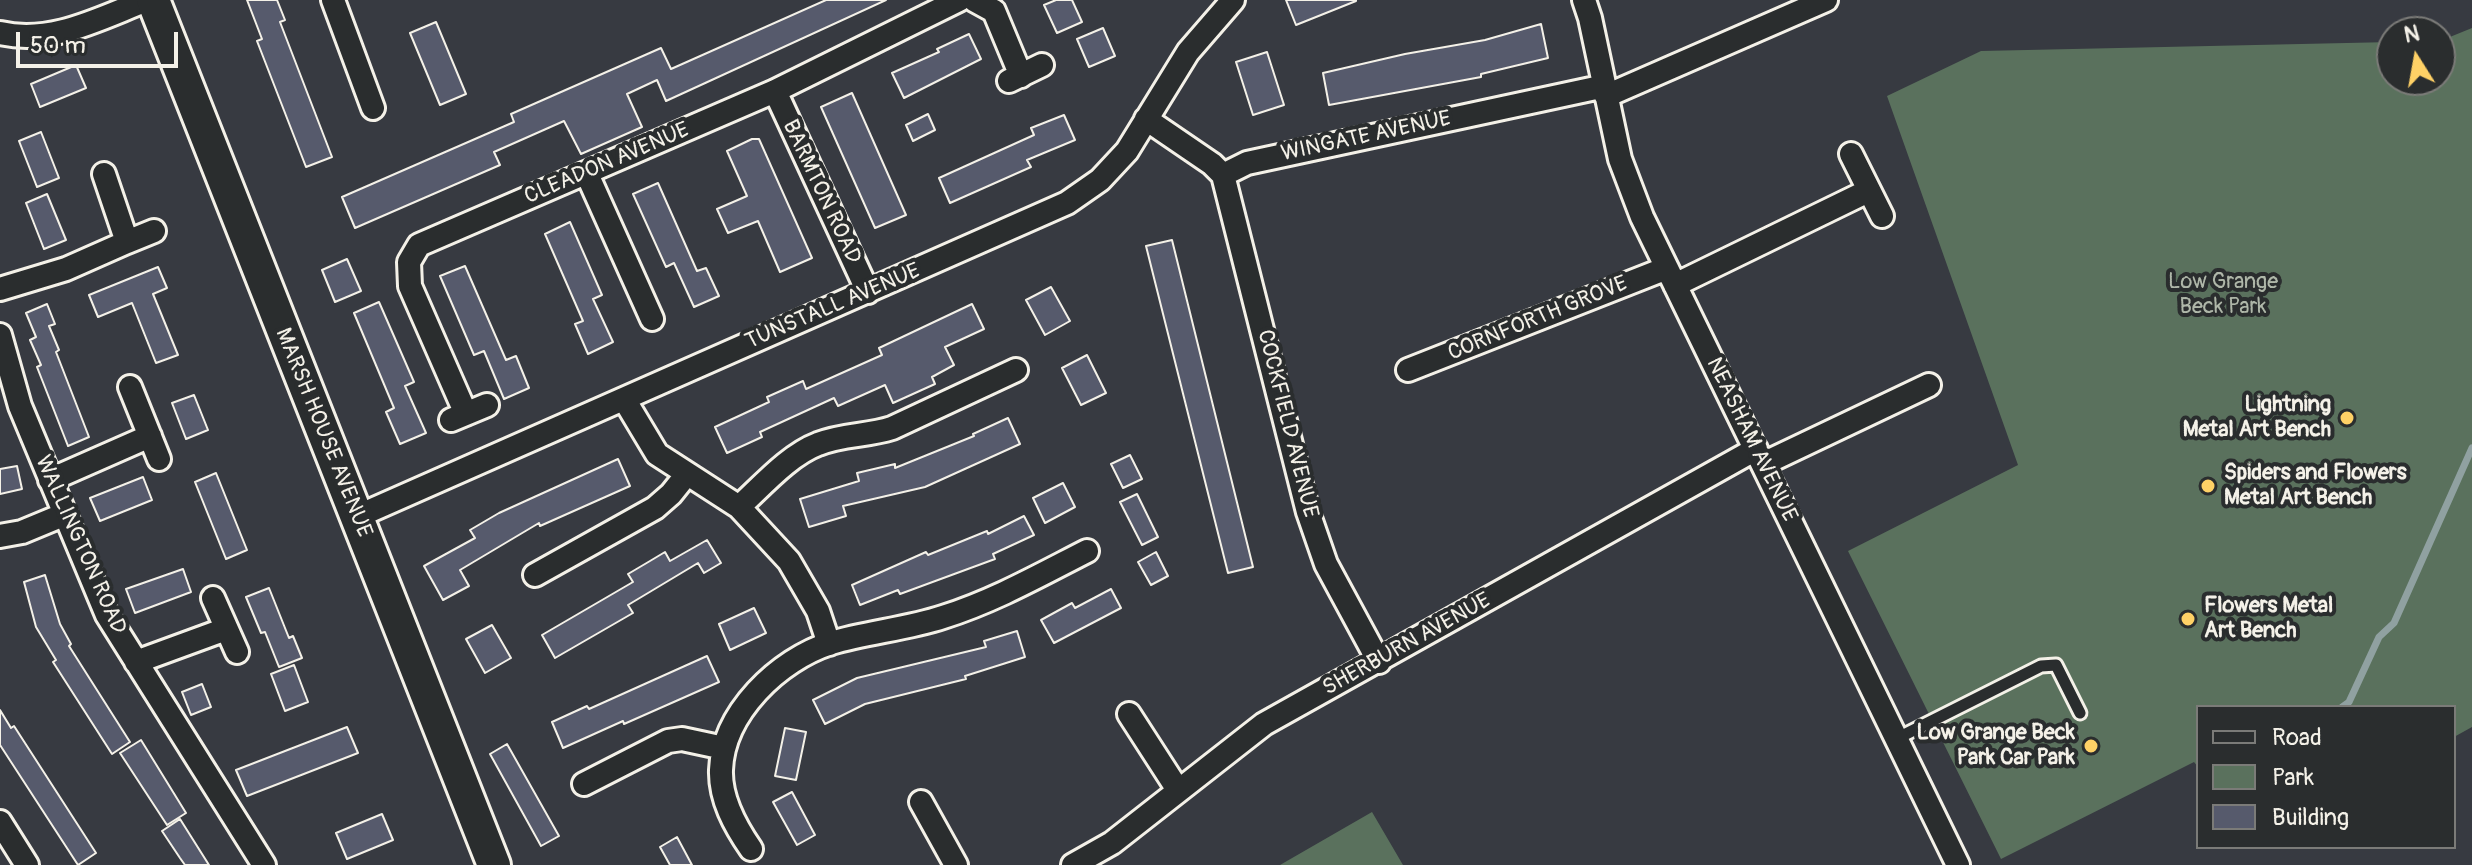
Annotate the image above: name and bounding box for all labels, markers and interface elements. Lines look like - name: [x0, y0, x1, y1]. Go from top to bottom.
- scale bar: [20, 16, 182, 66]
- north arrow: [2376, 16, 2456, 96]
- text: N: [2402, 19, 2422, 50]
- text: 50 m: [30, 31, 86, 60]
- street label: WINGATE AVENUE: [1279, 106, 1453, 168]
- street label: BARMTON ROAD: [776, 116, 866, 268]
- street label: CLEADON AVENUE: [521, 117, 693, 211]
- street label: TUNSTALL AVENUE: [742, 258, 924, 356]
- park label: Low Grange Beck Park: [2168, 269, 2278, 320]
- street label: CORNFORTH GROVE: [1444, 271, 1632, 367]
- street label: MARSH HOUSE AVENUE: [269, 325, 377, 541]
- street label: COCKFIELD AVENUE: [1251, 327, 1323, 521]
- street label: NEASHAM AVENUE: [1700, 354, 1802, 526]
- place label: Lightning Metal Art Bench: [2183, 392, 2331, 444]
- marker: Lightning Metal Art Bench: [2338, 409, 2356, 427]
- street label: WALLINGTON ROAD: [29, 452, 131, 638]
- place label: Spiders and Flowers Metal Art Bench: [2224, 460, 2406, 512]
- marker: Spiders and Flowers Metal Art Bench: [2199, 477, 2217, 495]
- street label: SHERBURN AVENUE: [1319, 588, 1495, 702]
- place label: Flowers Metal Art Bench: [2204, 593, 2333, 644]
- marker: Flowers Metal Art Bench: [2179, 610, 2197, 628]
- legend: [2196, 705, 2456, 849]
- place label: Low Grange Beck Park Car Park: [1917, 720, 2075, 772]
- text: Road: [2272, 723, 2322, 752]
- marker: Low Grange Beck Park Car Park: [2082, 737, 2100, 755]
- text: Park: [2272, 763, 2314, 792]
- text: Building: [2272, 803, 2349, 832]

